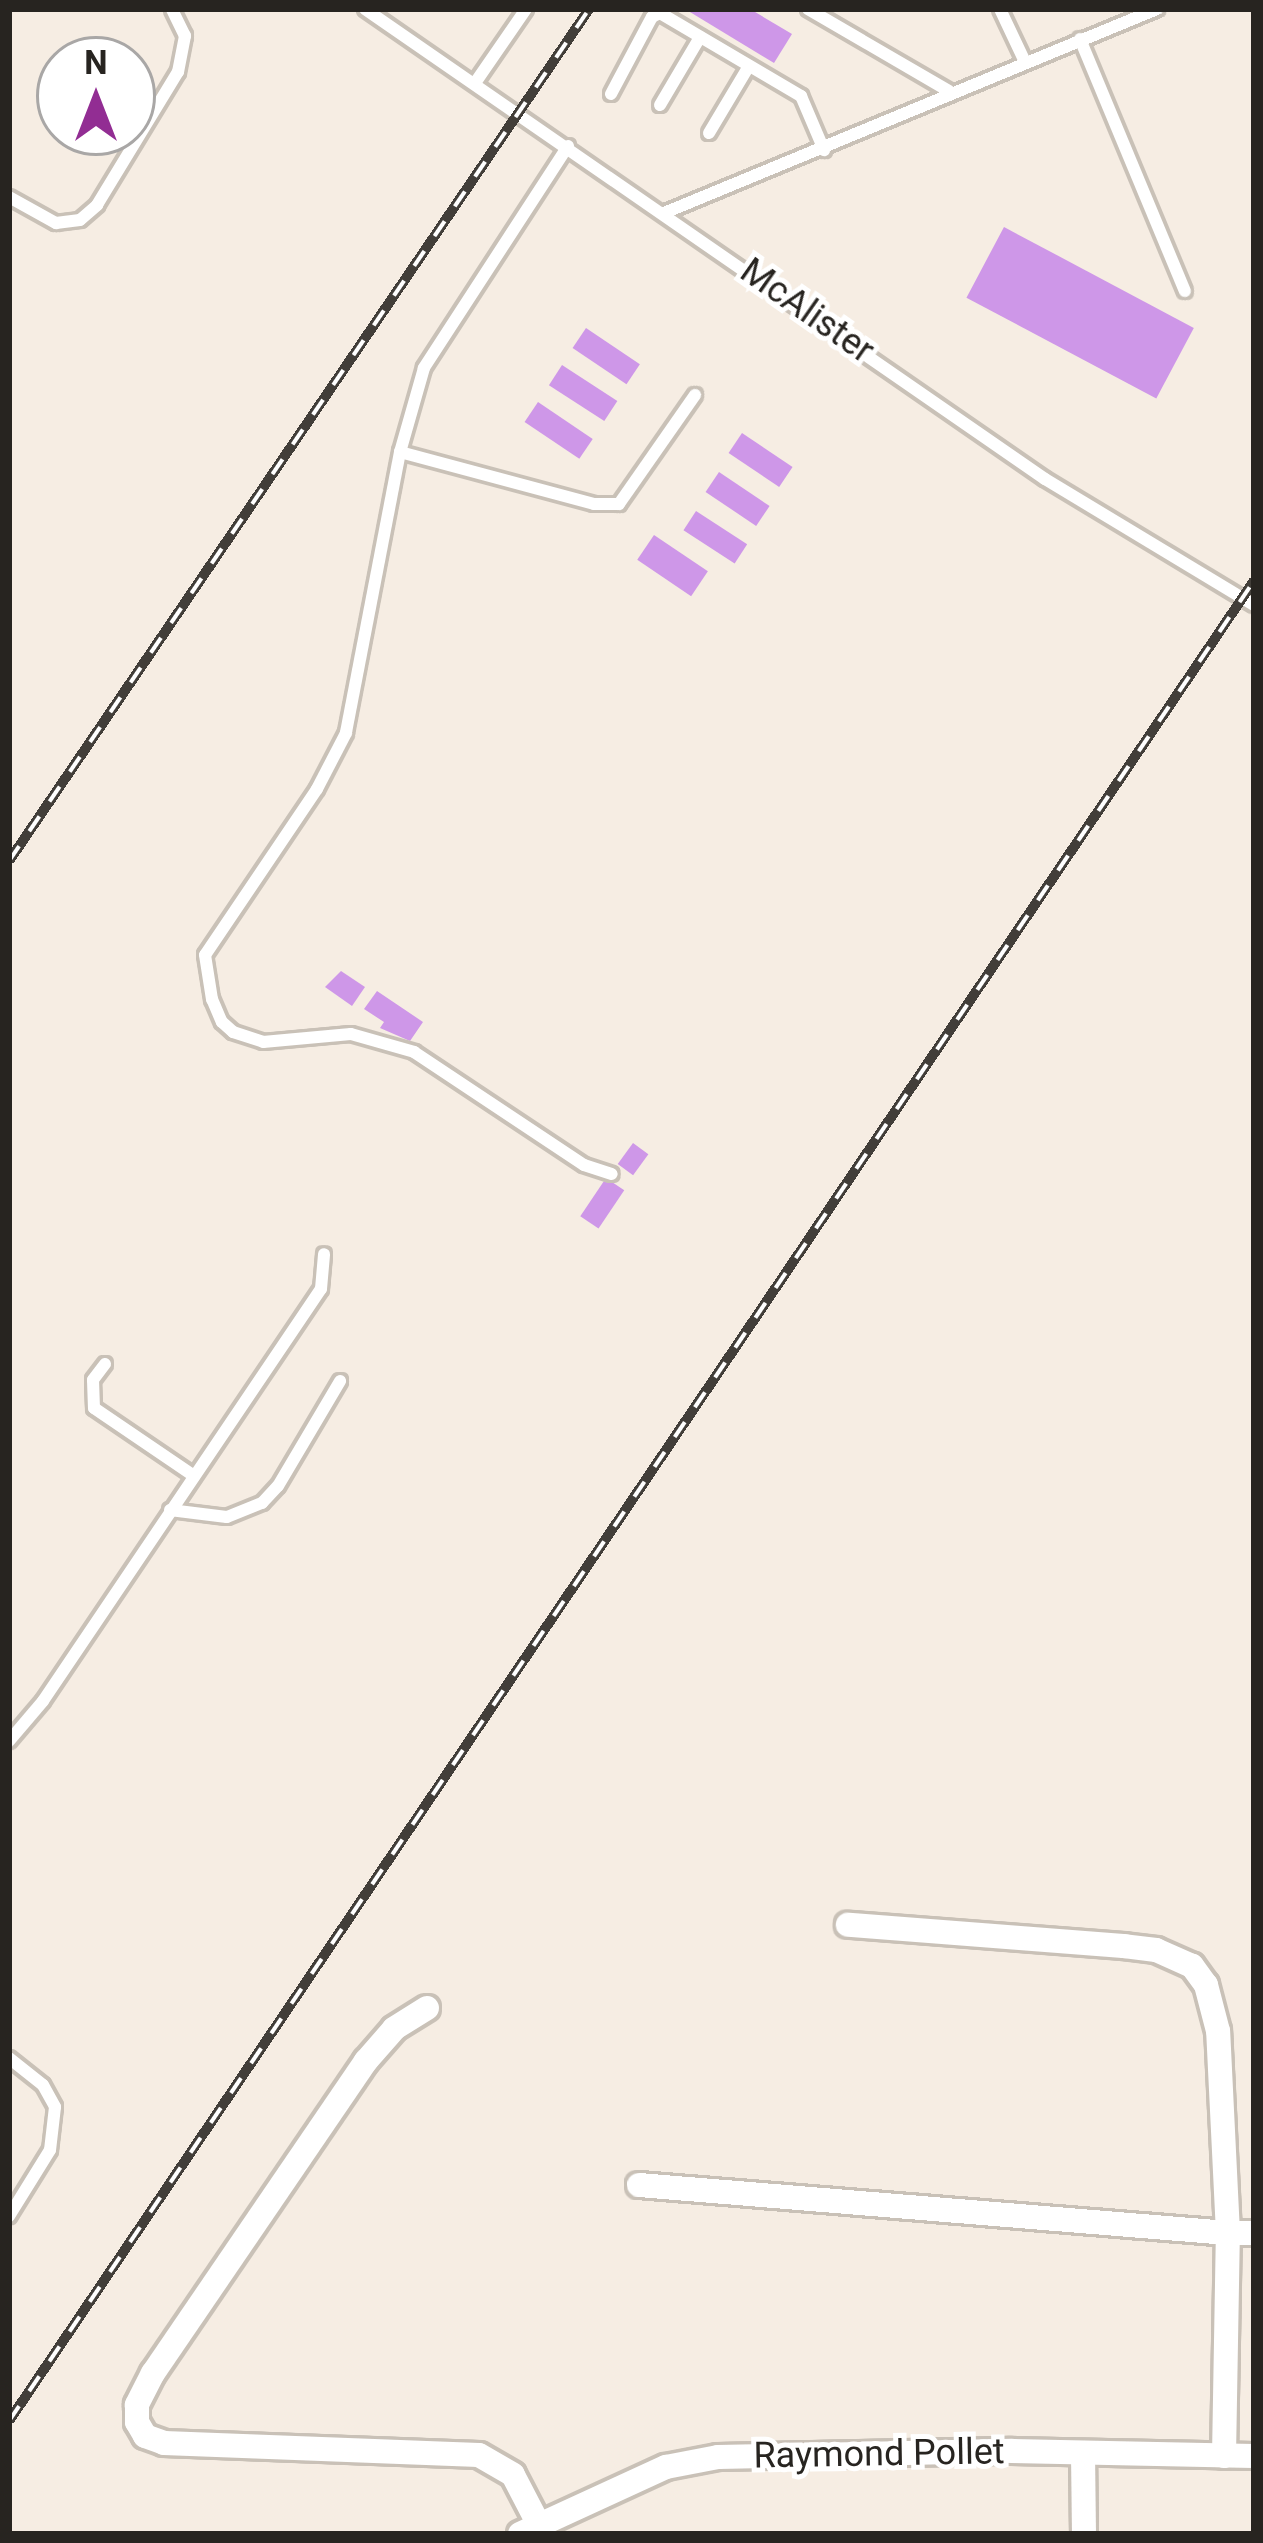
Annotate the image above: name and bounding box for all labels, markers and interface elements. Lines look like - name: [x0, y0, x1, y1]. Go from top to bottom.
- north arrow: [36, 36, 156, 156]
- text: N: [84, 43, 108, 82]
- street label: McAlister: [732, 249, 882, 373]
- street label: Raymond Pollet: [753, 2430, 1005, 2478]

